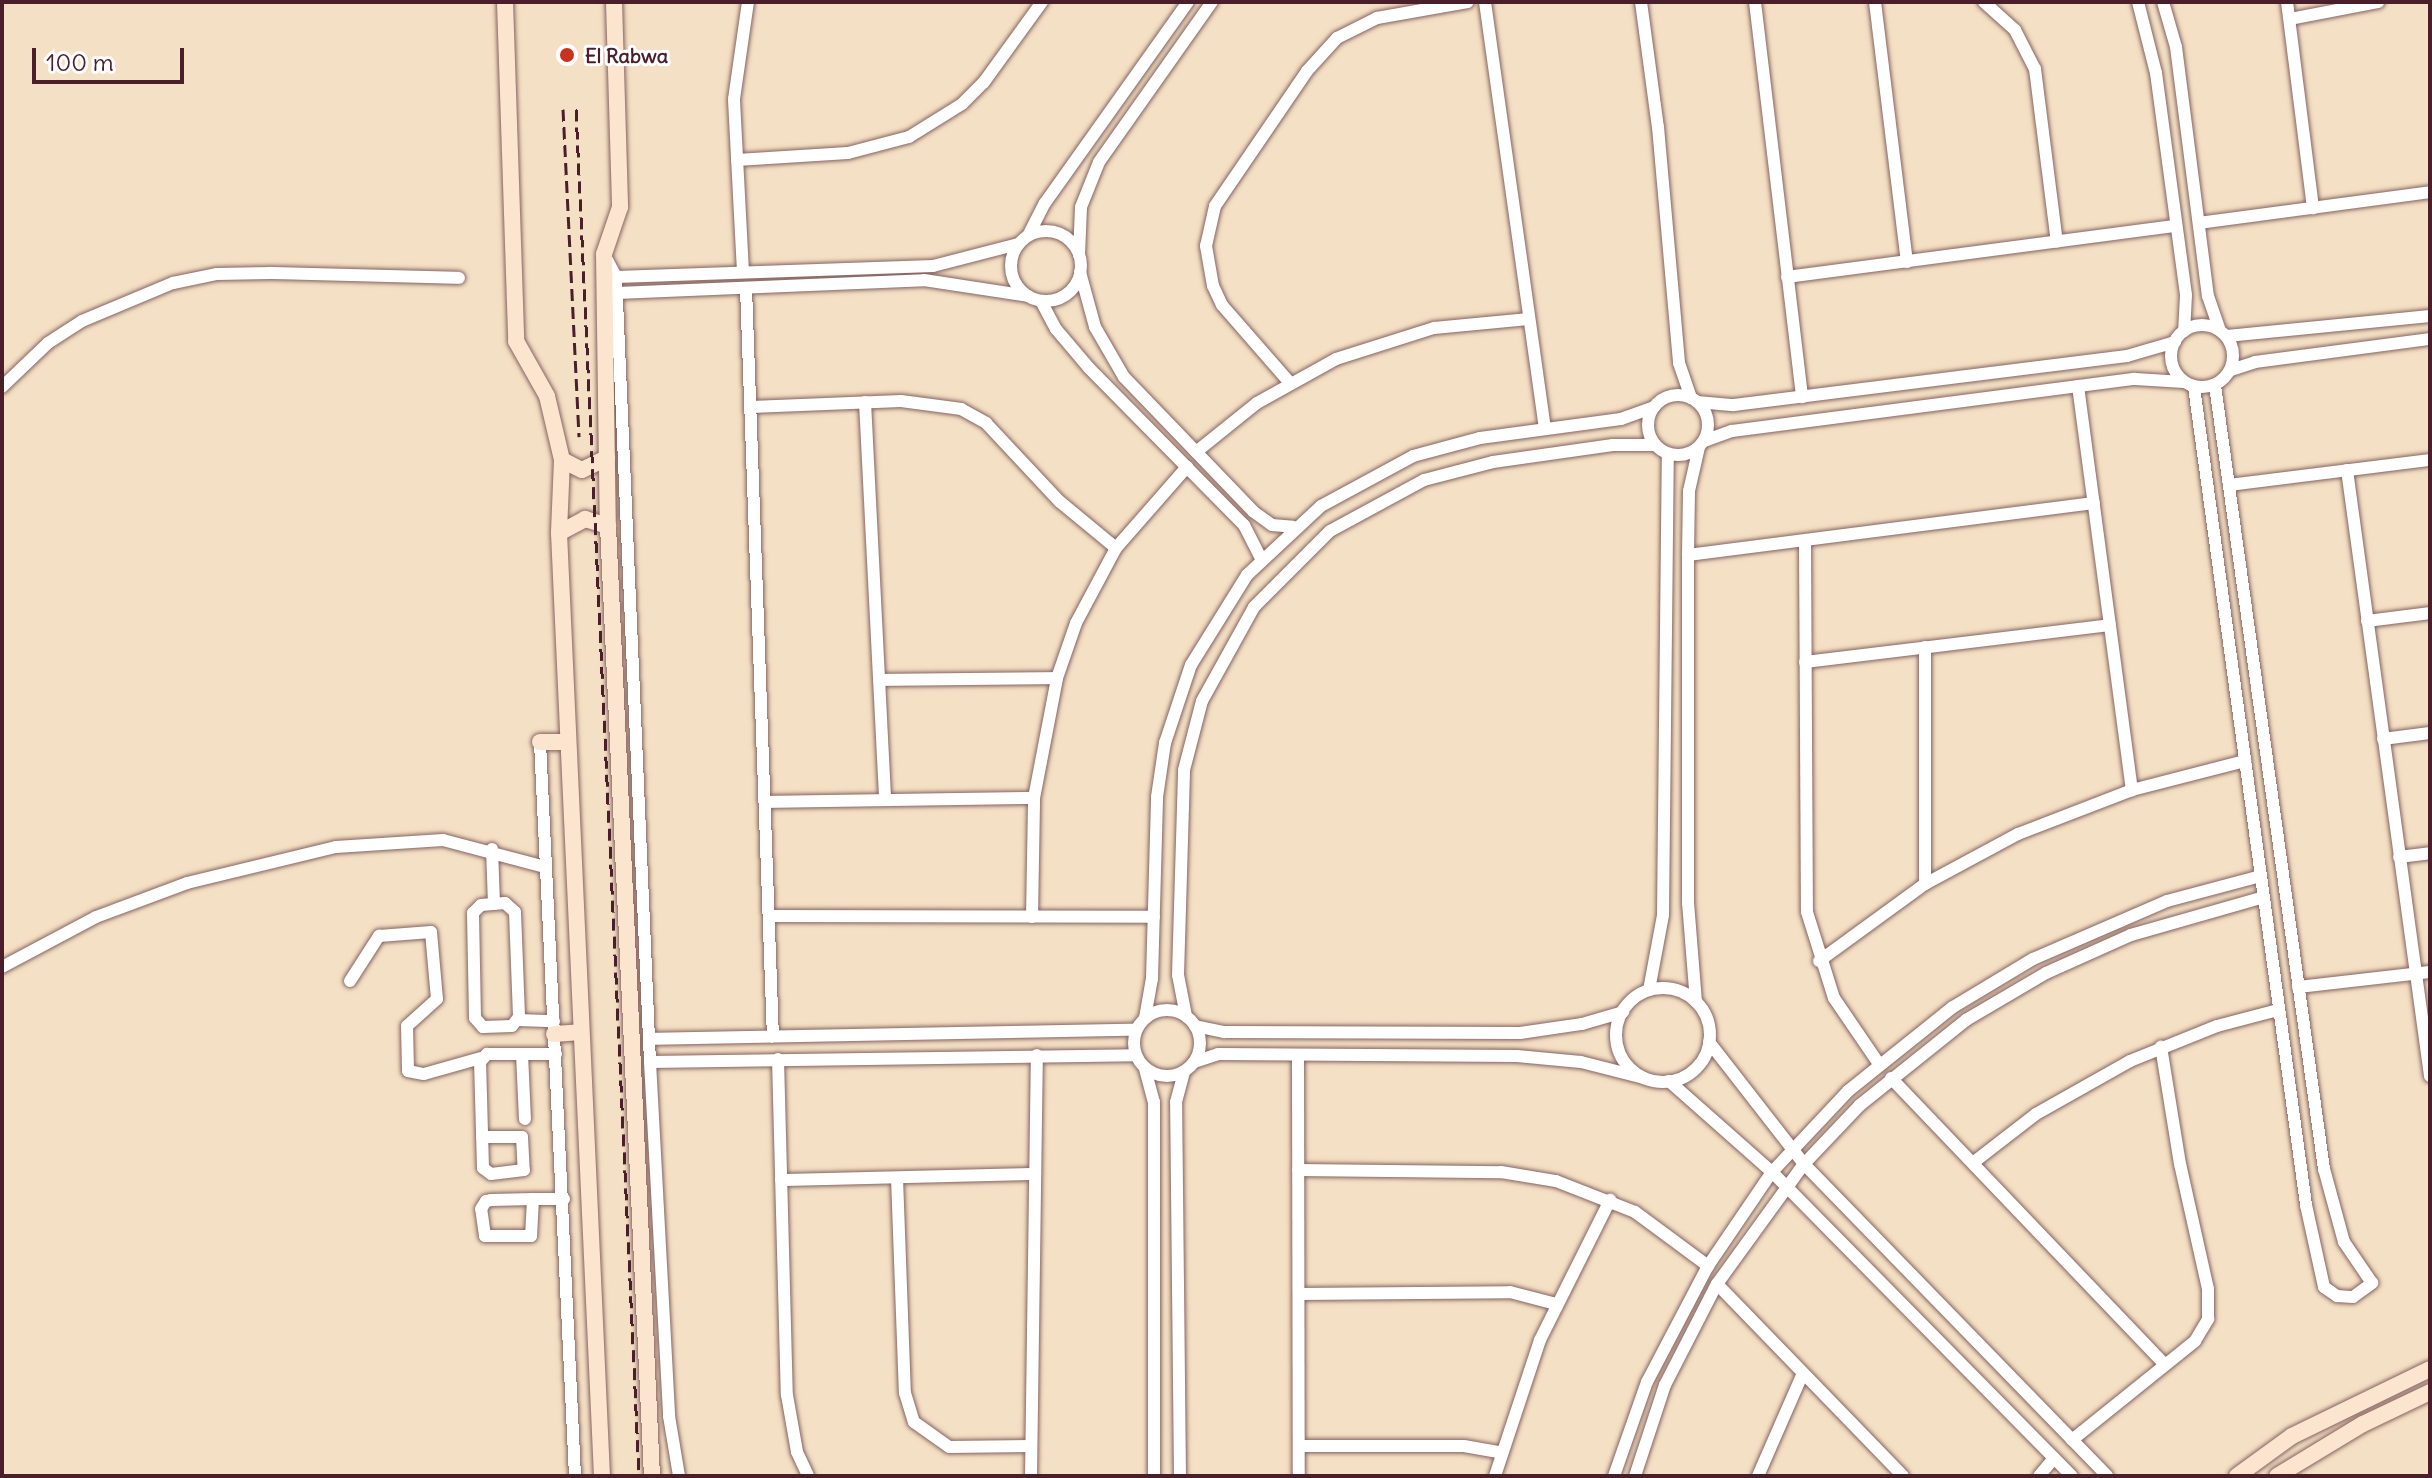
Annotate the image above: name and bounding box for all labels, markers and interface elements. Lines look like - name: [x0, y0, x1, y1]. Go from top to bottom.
- scale bar: [36, 32, 188, 82]
- place label: El Rabwa: [585, 43, 668, 67]
- marker: El Rabwa: [556, 44, 578, 66]
- text: 100 m: [46, 47, 114, 77]

